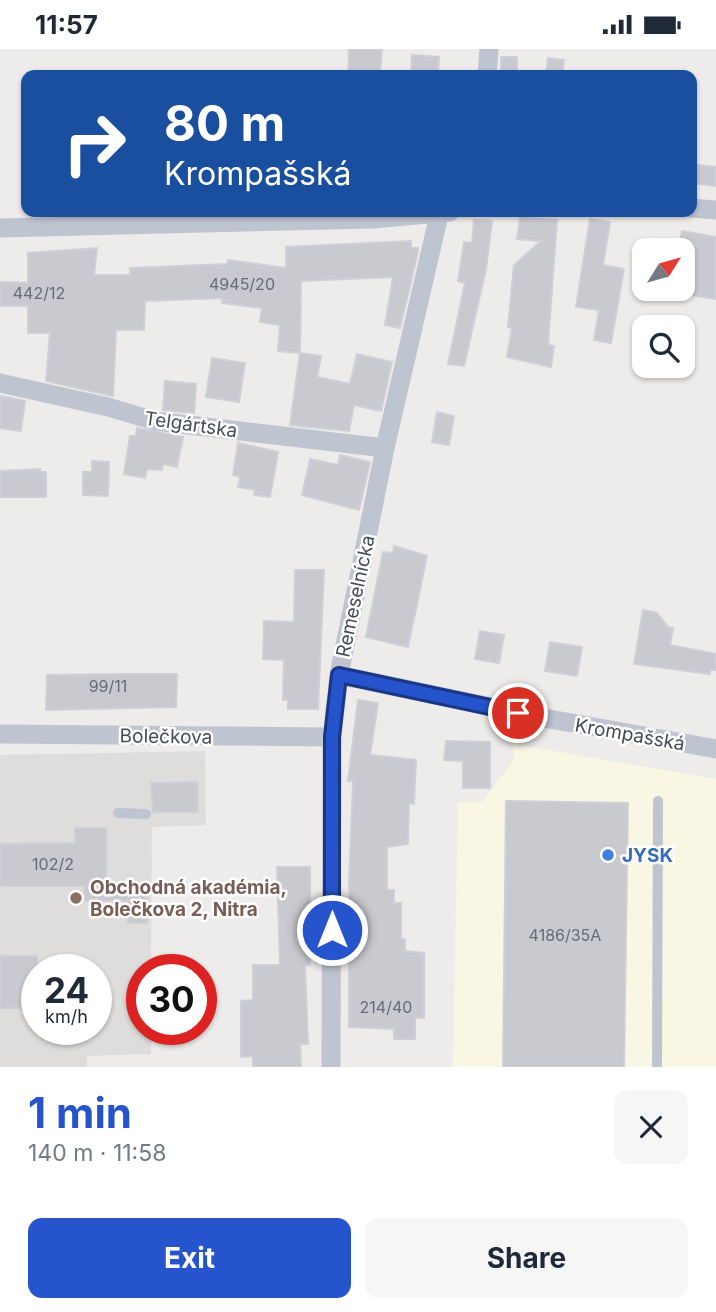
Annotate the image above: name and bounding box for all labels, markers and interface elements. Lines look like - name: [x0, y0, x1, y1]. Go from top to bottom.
- text: 11:57: [35, 9, 98, 40]
- text: 80 m: [164, 94, 285, 153]
- icon: right: [49, 98, 140, 189]
- text: Krompašská: [164, 154, 351, 193]
- north arrow: [632, 238, 695, 301]
- map controls: [632, 238, 695, 378]
- house number: 4945/20: [209, 274, 275, 294]
- house number: 442/12: [13, 283, 65, 303]
- button: search: [632, 315, 695, 378]
- street label: Telgártska: [143, 407, 239, 442]
- street label: Remeselnícka: [331, 533, 380, 659]
- house number: 99/11: [89, 676, 127, 696]
- pin: [488, 683, 548, 743]
- icon: arrive: [499, 694, 537, 732]
- street label: Krompašská: [573, 714, 687, 755]
- street label: Bolečkova: [119, 724, 213, 749]
- place label: JYSK: [622, 844, 673, 867]
- marker: JYSK: [600, 847, 616, 863]
- house number: 102/2: [32, 854, 74, 874]
- place label: Obchodná akadémia, Bolečkova 2, Nitra: [90, 876, 287, 921]
- marker: Obchodná akadémia, Bolečkova 2, Nitra: [68, 890, 84, 906]
- position arrow: [295, 893, 369, 967]
- house number: 4186/35A: [529, 925, 601, 945]
- speed limit sign: 30: [126, 954, 217, 1045]
- text: 24: [44, 969, 89, 1011]
- house number: 214/40: [360, 997, 412, 1017]
- text: km/h: [45, 1006, 88, 1027]
- text: 1 min: [28, 1087, 132, 1138]
- button: close: [614, 1090, 688, 1164]
- text: 140 m · 11:58: [28, 1139, 166, 1167]
- button: Exit: [28, 1218, 351, 1298]
- button: Share: [365, 1218, 688, 1298]

